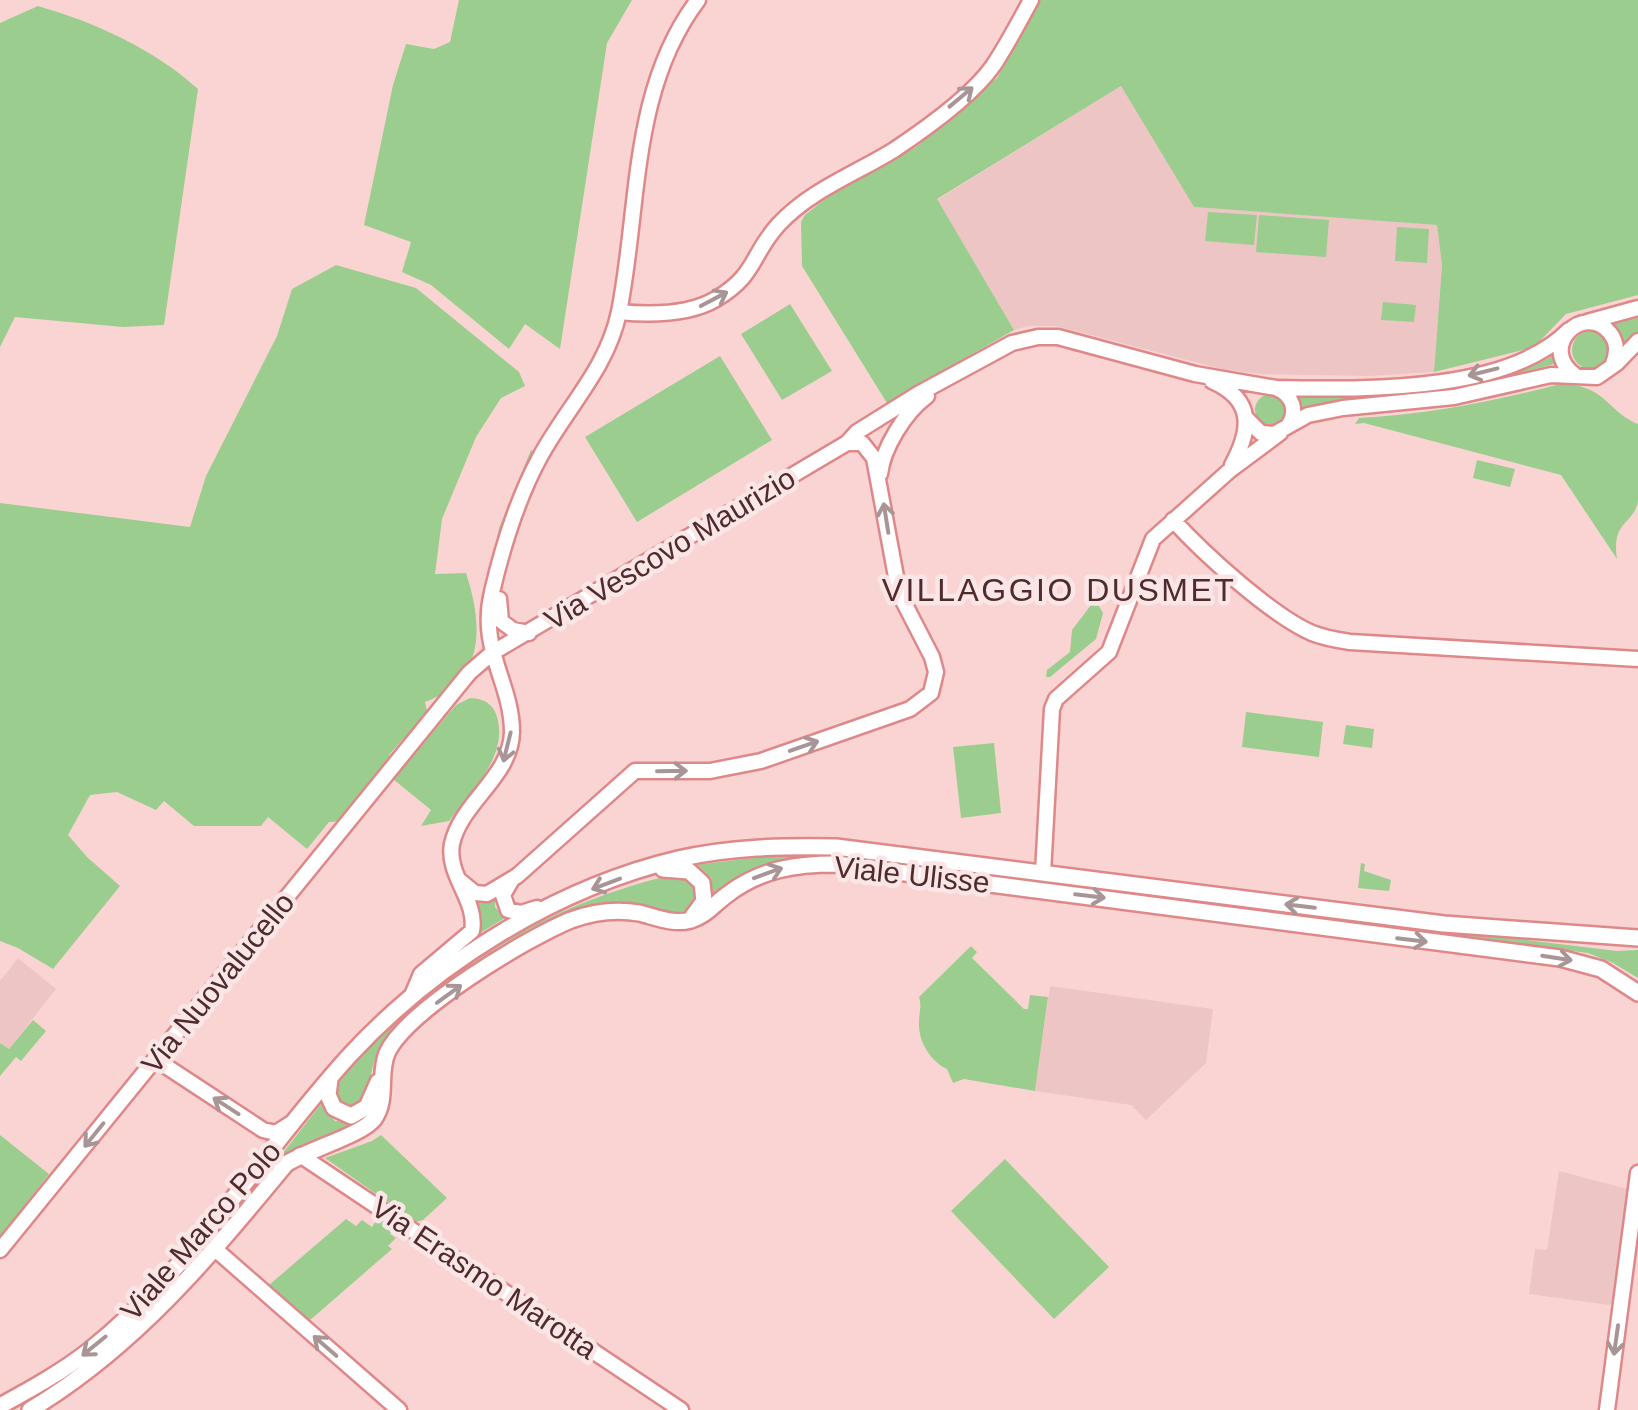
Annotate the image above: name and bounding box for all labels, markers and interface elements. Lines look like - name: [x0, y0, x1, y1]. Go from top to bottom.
- one-way arrow: [948, 86, 973, 109]
- one-way arrow: [698, 288, 728, 308]
- one-way arrow: [1468, 363, 1499, 382]
- street label: Via Vescovo Maurizio: [539, 461, 801, 636]
- one-way arrow: [876, 502, 894, 534]
- district label: VILLAGGIO DUSMET: [882, 572, 1236, 608]
- one-way arrow: [497, 730, 516, 762]
- one-way arrow: [788, 736, 820, 754]
- one-way arrow: [656, 761, 688, 780]
- street label: Viale Ulisse: [833, 850, 991, 899]
- one-way arrow: [752, 863, 783, 881]
- one-way arrow: [591, 876, 622, 894]
- street label: Via Nuovalucello: [135, 886, 301, 1080]
- one-way arrow: [1073, 887, 1106, 906]
- one-way arrow: [1284, 896, 1317, 914]
- one-way arrow: [1395, 931, 1428, 950]
- one-way arrow: [1540, 950, 1572, 968]
- one-way arrow: [435, 984, 462, 1005]
- one-way arrow: [212, 1095, 241, 1116]
- one-way arrow: [83, 1122, 105, 1148]
- street label: Viale Marco Polo: [114, 1134, 287, 1327]
- street label: Via Erasmo Marotta: [365, 1190, 603, 1365]
- one-way arrow: [1607, 1323, 1625, 1355]
- one-way arrow: [81, 1335, 107, 1357]
- one-way arrow: [313, 1335, 338, 1358]

